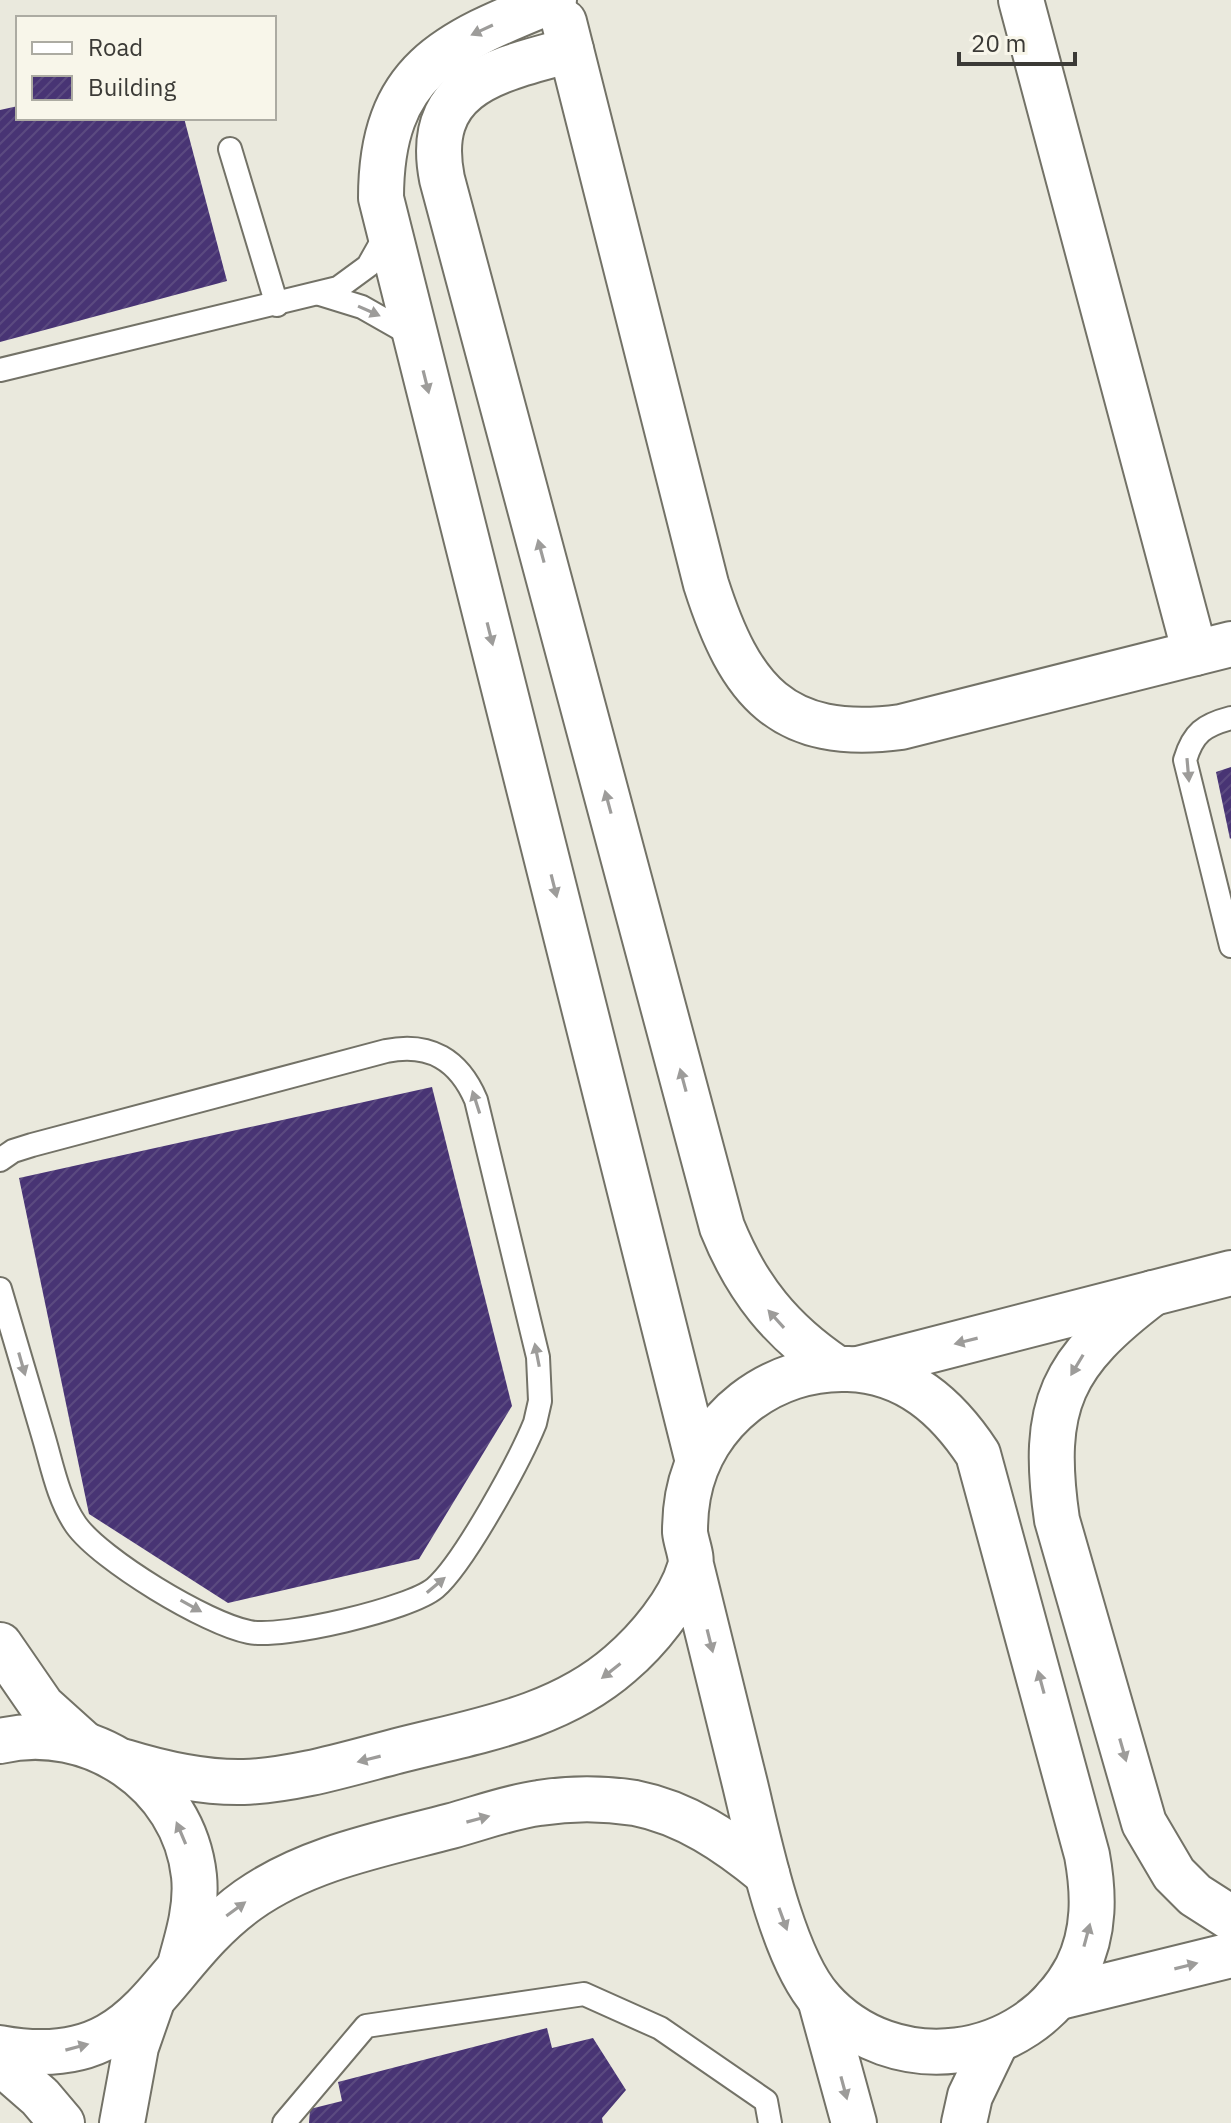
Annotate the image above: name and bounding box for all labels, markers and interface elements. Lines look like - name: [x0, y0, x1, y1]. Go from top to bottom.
- legend: [16, 16, 276, 120]
- scale bar: [959, 16, 1075, 66]
- one-way arrow: [470, 23, 493, 37]
- text: 20 m: [971, 27, 1026, 59]
- text: Road: [88, 31, 143, 63]
- text: Building: [88, 71, 176, 103]
- one-way arrow: [357, 304, 381, 318]
- one-way arrow: [420, 369, 432, 394]
- one-way arrow: [534, 538, 547, 562]
- one-way arrow: [485, 621, 497, 646]
- one-way arrow: [1182, 758, 1195, 783]
- one-way arrow: [602, 789, 614, 814]
- one-way arrow: [548, 873, 560, 898]
- one-way arrow: [676, 1068, 689, 1092]
- one-way arrow: [469, 1090, 482, 1114]
- one-way arrow: [768, 1310, 786, 1329]
- one-way arrow: [953, 1336, 978, 1348]
- one-way arrow: [530, 1342, 543, 1367]
- one-way arrow: [16, 1353, 29, 1377]
- one-way arrow: [1070, 1354, 1084, 1376]
- one-way arrow: [426, 1577, 446, 1594]
- one-way arrow: [180, 1600, 203, 1613]
- one-way arrow: [704, 1629, 716, 1654]
- one-way arrow: [601, 1662, 621, 1679]
- one-way arrow: [1035, 1669, 1047, 1694]
- one-way arrow: [1118, 1738, 1130, 1763]
- one-way arrow: [356, 1753, 381, 1765]
- one-way arrow: [465, 1812, 490, 1824]
- one-way arrow: [174, 1821, 187, 1845]
- one-way arrow: [226, 1901, 246, 1917]
- one-way arrow: [777, 1908, 790, 1932]
- one-way arrow: [1082, 1922, 1094, 1947]
- one-way arrow: [1174, 1959, 1199, 1972]
- one-way arrow: [64, 2041, 89, 2053]
- one-way arrow: [839, 2075, 851, 2100]

